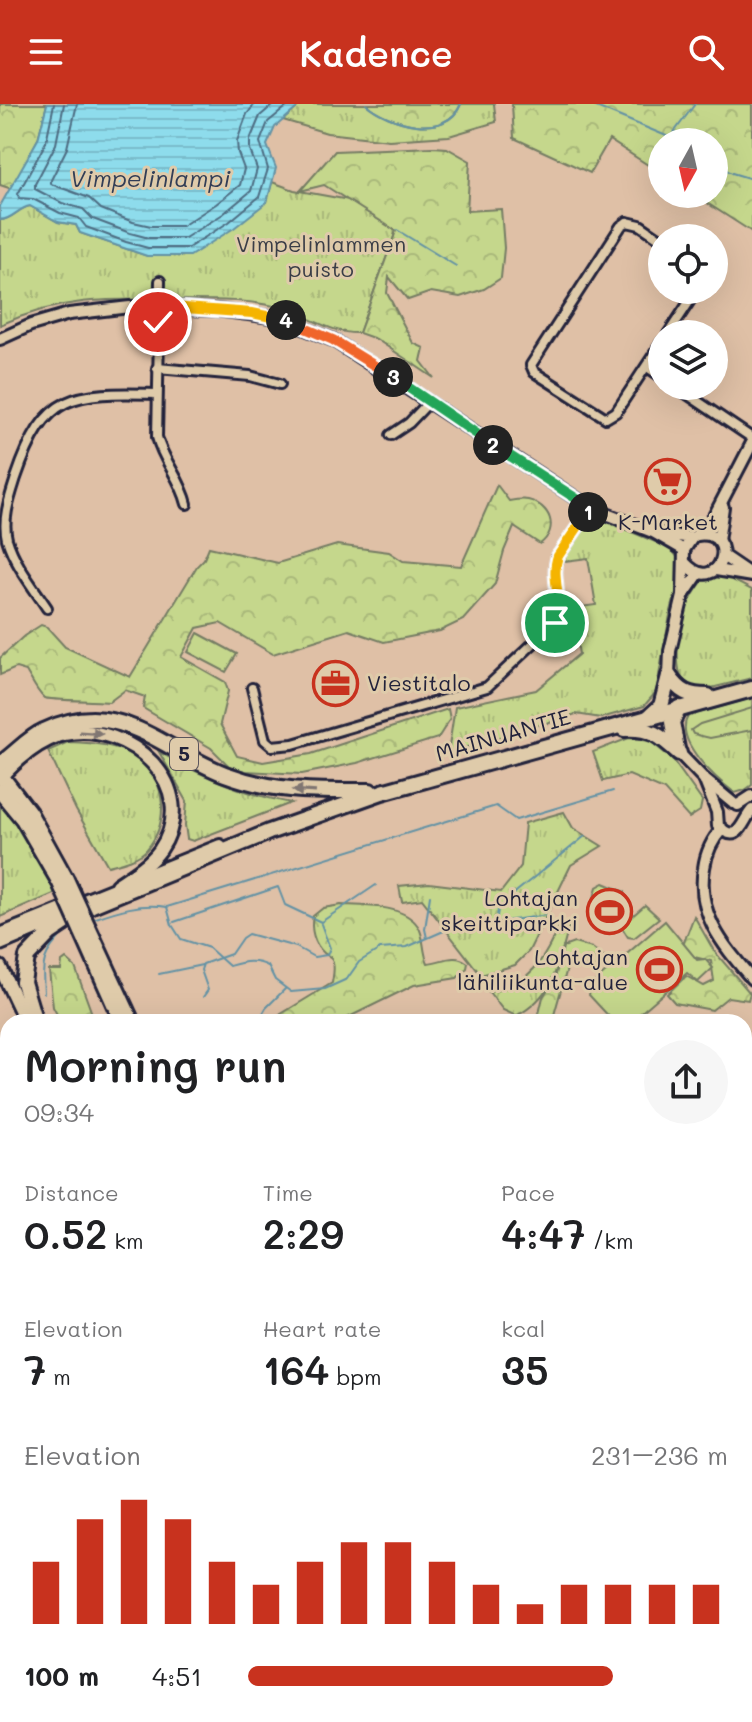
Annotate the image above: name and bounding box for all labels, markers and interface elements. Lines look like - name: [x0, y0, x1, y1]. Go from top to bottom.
- text: Kadence: [299, 29, 453, 76]
- icon: menu: [24, 30, 68, 74]
- icon: search: [684, 30, 728, 74]
- north arrow: [648, 128, 728, 208]
- map controls: [648, 128, 728, 400]
- water label: Vimpelinlampi: [69, 162, 231, 193]
- button: locate: [648, 224, 728, 304]
- park label: Vimpelinlammen puisto: [236, 229, 406, 283]
- pin: [124, 288, 192, 356]
- icon: check: [136, 300, 180, 344]
- pin: 4: [266, 300, 306, 340]
- text: 4: [279, 305, 293, 334]
- button: layers: [648, 320, 728, 400]
- pin: 3: [373, 357, 413, 397]
- text: 3: [386, 362, 400, 391]
- pin: 2: [473, 425, 513, 465]
- text: 2: [487, 430, 499, 459]
- supermarket icon: K-Market: [644, 457, 692, 505]
- pin: 1: [568, 492, 608, 532]
- text: 1: [583, 497, 593, 526]
- place label: K-Market: [618, 507, 718, 536]
- pin: [521, 589, 589, 657]
- icon: arrive: [533, 601, 577, 645]
- office icon: Viestitalo: [312, 659, 360, 707]
- place label: Viestitalo: [367, 668, 471, 697]
- street label: MAINUANTIE: [432, 701, 574, 768]
- one-way arrow: [79, 727, 104, 740]
- road number: 5: [170, 738, 198, 770]
- one-way arrow: [291, 785, 316, 798]
- place label: Lohtajan skeittiparkki: [441, 883, 578, 937]
- sports icon: Lohtajan skeittiparkki: [585, 887, 633, 935]
- place label: Lohtajan lähiliikunta-alue: [457, 942, 628, 996]
- sports icon: Lohtajan lähiliikunta-alue: [635, 946, 683, 994]
- text: Morning run: [24, 1036, 287, 1093]
- button: share: [644, 1040, 728, 1124]
- text: 09:34: [24, 1095, 94, 1129]
- text: Distance: [24, 1178, 119, 1207]
- text: Time: [263, 1178, 313, 1207]
- text: Pace: [501, 1178, 555, 1207]
- text: 0.52: [24, 1207, 107, 1259]
- text: 2:29: [263, 1207, 344, 1259]
- text: 4:47: [501, 1207, 586, 1259]
- text: km: [107, 1226, 143, 1255]
- text: /km: [586, 1226, 633, 1255]
- text: Elevation: [24, 1314, 123, 1343]
- text: Heart rate: [263, 1314, 381, 1343]
- text: kcal: [501, 1314, 545, 1343]
- text: 7: [24, 1343, 46, 1395]
- text: 164: [263, 1343, 329, 1395]
- text: 35: [501, 1343, 549, 1395]
- text: m: [46, 1362, 71, 1391]
- text: bpm: [329, 1362, 382, 1391]
- text: Elevation: [24, 1438, 141, 1472]
- text: 231–236 m: [591, 1438, 728, 1472]
- text: 100 m: [24, 1659, 99, 1693]
- text: 4:51: [152, 1659, 202, 1693]

